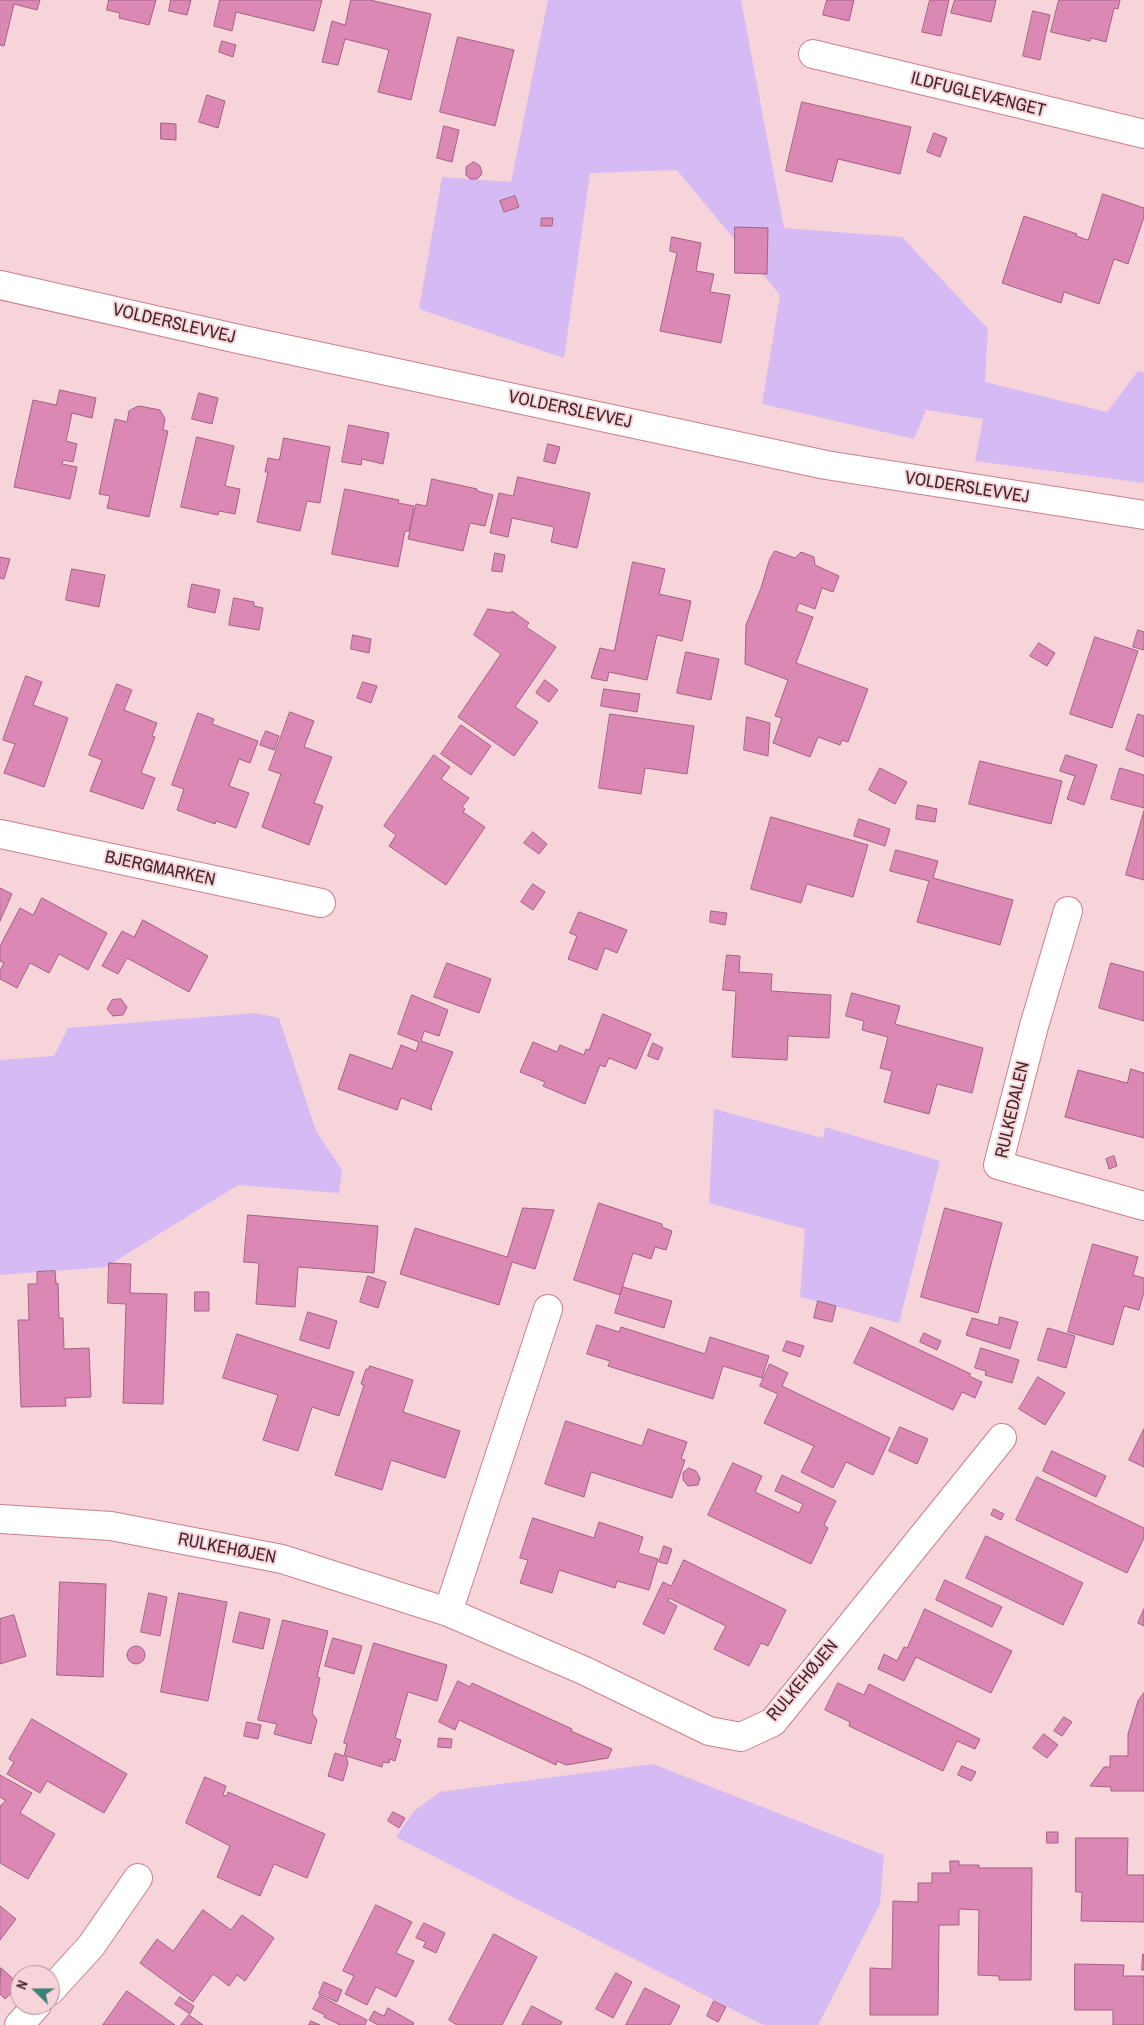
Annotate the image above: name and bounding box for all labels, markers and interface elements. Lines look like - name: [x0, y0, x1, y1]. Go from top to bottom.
- street label: ILDFUGLEVÆNGET: [909, 68, 1047, 122]
- street label: VOLDERSLEVVEJ: [110, 299, 238, 349]
- street label: VOLDERSLEVVEJ: [506, 386, 634, 434]
- street label: VOLDERSLEVVEJ: [903, 468, 1031, 508]
- street label: BJERGMARKEN: [103, 847, 217, 891]
- street label: RULKEDALEN: [991, 1060, 1035, 1160]
- street label: RULKEHØJEN: [176, 1529, 278, 1569]
- street label: RULKEHØJEN: [763, 1636, 843, 1726]
- north arrow: [10, 1965, 60, 2015]
- text: N: [12, 1978, 32, 1992]

